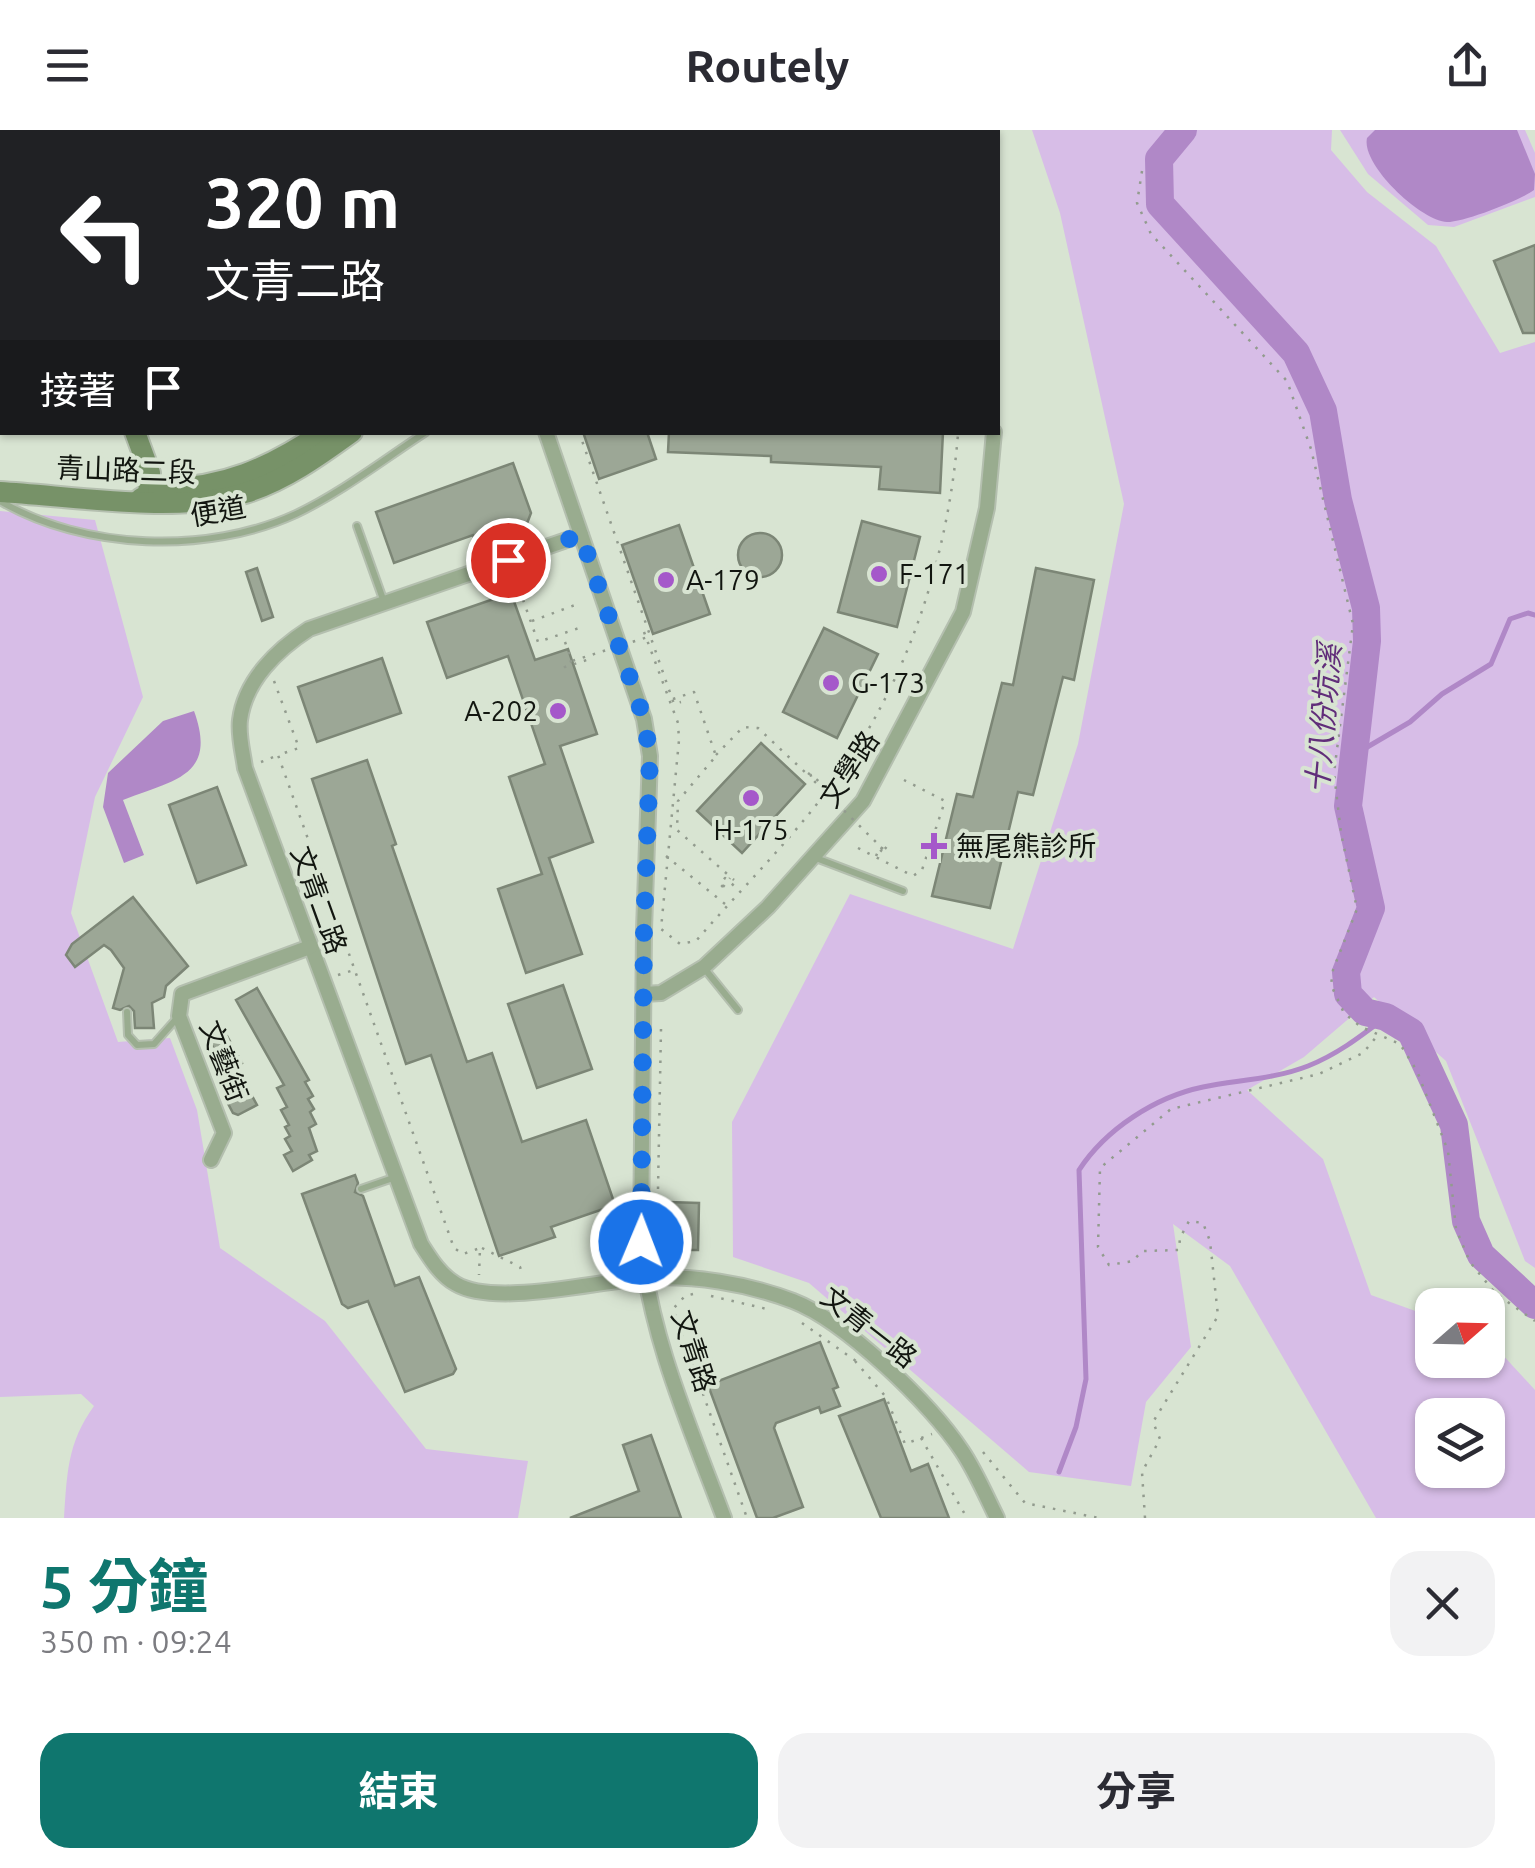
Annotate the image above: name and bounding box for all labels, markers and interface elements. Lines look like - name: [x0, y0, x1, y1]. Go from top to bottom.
- icon: menu: [40, 38, 95, 93]
- icon: share: [1440, 38, 1495, 93]
- text: Routely: [686, 40, 849, 91]
- text: 320 m: [205, 163, 400, 241]
- icon: left: [40, 170, 170, 300]
- text: 文青二路: [205, 255, 385, 306]
- icon: arrive: [136, 360, 191, 415]
- text: 接著: [40, 369, 116, 411]
- street label: 青山路二段: [56, 452, 197, 487]
- street label: 便道: [188, 490, 248, 531]
- pin: [466, 518, 551, 603]
- icon: arrive: [481, 533, 536, 588]
- place label: F-171: [899, 558, 969, 589]
- marker: F-171: [868, 563, 890, 585]
- place label: A-179: [686, 564, 760, 595]
- marker: A-179: [655, 569, 677, 591]
- water label: 十八份坑溪: [1300, 639, 1347, 795]
- place label: G-173: [851, 667, 925, 698]
- marker: G-173: [820, 672, 842, 694]
- place label: A-202: [464, 695, 538, 726]
- marker: A-202: [547, 700, 569, 722]
- street label: 文學路: [813, 725, 884, 812]
- marker: H-175: [740, 787, 762, 809]
- place label: H-175: [714, 814, 788, 845]
- place label: 無尾熊診所: [956, 830, 1096, 861]
- marker: 無尾熊診所: [921, 833, 947, 859]
- street label: 文青二路: [286, 842, 353, 958]
- street label: 文藝街: [195, 1016, 254, 1106]
- position arrow: [589, 1190, 693, 1294]
- street label: 文青一路: [816, 1280, 923, 1373]
- north arrow: [1415, 1288, 1505, 1378]
- map controls: [1415, 1288, 1505, 1488]
- street label: 文青路: [667, 1306, 722, 1396]
- button: layers: [1415, 1398, 1505, 1488]
- button: close: [1390, 1551, 1495, 1656]
- text: 5 分鐘: [40, 1552, 208, 1619]
- text: 350 m · 09:24: [40, 1623, 232, 1659]
- button: 結束: [40, 1733, 758, 1848]
- button: 分享: [778, 1733, 1495, 1848]

